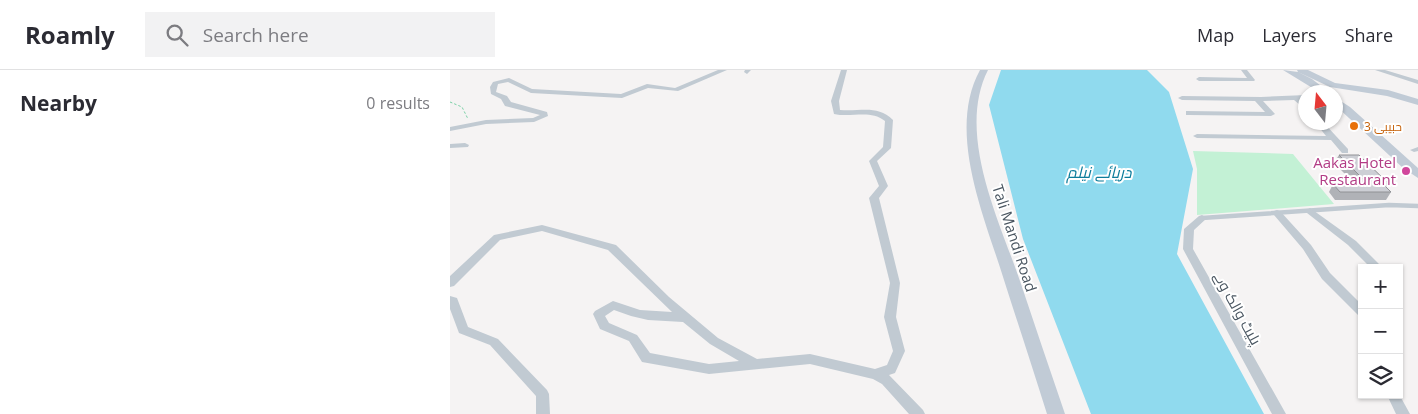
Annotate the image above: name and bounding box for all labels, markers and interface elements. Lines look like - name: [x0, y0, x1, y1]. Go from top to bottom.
- search box: [145, 12, 495, 57]
- text: Roamly: [25, 18, 115, 51]
- icon: search: [163, 21, 191, 49]
- text: Search here: [203, 22, 309, 48]
- text: Map: [1197, 23, 1234, 47]
- text: Layers: [1262, 23, 1317, 47]
- text: Share: [1345, 23, 1393, 47]
- north arrow: [1298, 85, 1343, 130]
- text: Nearby: [20, 89, 97, 117]
- text: 0 results: [366, 92, 430, 114]
- place label: حبیبی 3: [1364, 118, 1402, 135]
- marker: حبیبی 3: [1348, 120, 1360, 132]
- place label: Aakas Hotel Restaurant: [1313, 152, 1396, 189]
- water label: دریائے نیلم: [1065, 161, 1133, 184]
- marker: Aakas Hotel Restaurant: [1400, 165, 1412, 177]
- street label: Tali Mandi Road: [988, 182, 1042, 294]
- map controls: [1358, 264, 1403, 399]
- button: +: [1358, 264, 1403, 309]
- street label: پلیٹ والک وے: [1209, 268, 1266, 349]
- button: −: [1358, 309, 1403, 354]
- button: layers: [1358, 354, 1403, 399]

